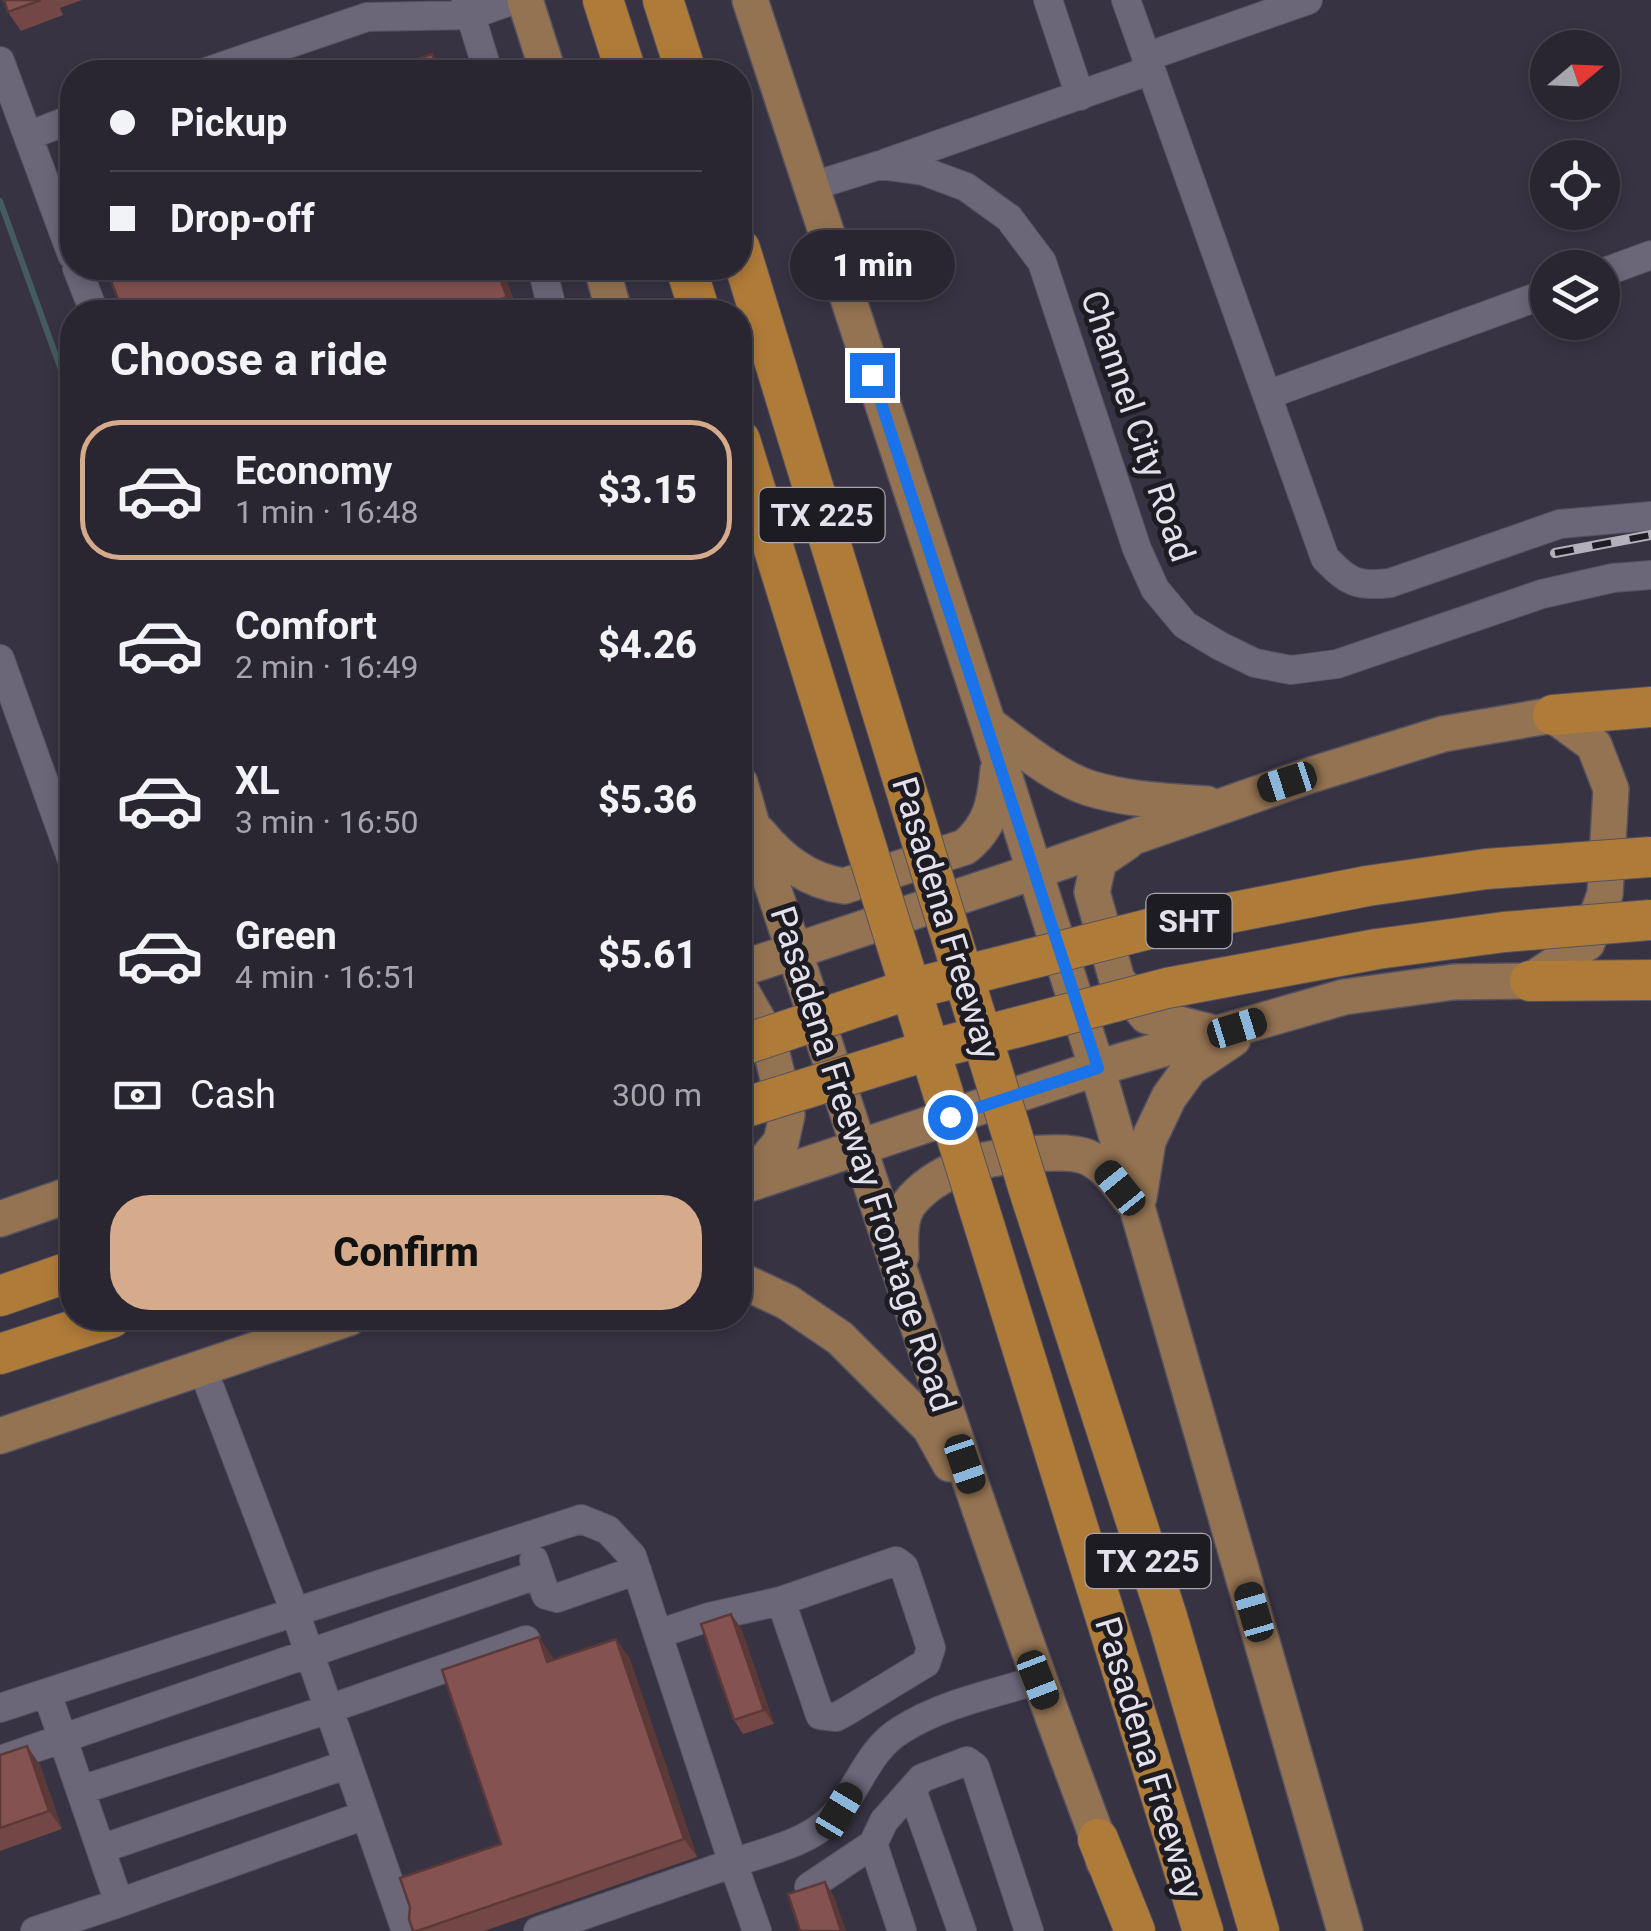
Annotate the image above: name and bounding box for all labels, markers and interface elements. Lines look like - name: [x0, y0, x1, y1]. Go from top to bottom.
- north arrow: [1530, 30, 1620, 120]
- map controls: [1530, 30, 1620, 340]
- text: Pickup: [170, 101, 287, 145]
- button: locate: [1530, 140, 1620, 230]
- text: Drop-off: [170, 197, 315, 241]
- callout: 1 min: [790, 230, 954, 300]
- text: 1 min: [832, 246, 913, 284]
- button: layers: [1530, 250, 1620, 340]
- street label: Channel City Road: [1072, 285, 1203, 567]
- text: Choose a ride: [110, 333, 387, 386]
- route end: [850, 353, 895, 398]
- icon: car: [115, 445, 205, 535]
- text: Economy: [235, 449, 392, 493]
- text: $3.15: [598, 468, 697, 512]
- road number: TX 225: [760, 488, 884, 542]
- text: 1 min · 16:48: [235, 493, 418, 531]
- icon: car: [115, 600, 205, 690]
- text: Comfort: [235, 604, 377, 648]
- text: $4.26: [598, 623, 697, 667]
- text: 2 min · 16:49: [235, 648, 418, 686]
- icon: car: [115, 755, 205, 845]
- car: [1254, 758, 1320, 806]
- text: XL: [235, 759, 280, 803]
- street label: Pasadena Freeway: [883, 772, 1008, 1064]
- text: $5.36: [598, 778, 697, 822]
- text: 3 min · 16:50: [235, 803, 418, 841]
- road number: SHT: [1146, 894, 1232, 948]
- street label: Pasadena Freeway Frontage Road: [761, 901, 964, 1417]
- icon: car: [115, 910, 205, 1000]
- text: Green: [235, 914, 337, 958]
- text: $5.61: [598, 933, 697, 977]
- text: 4 min · 16:51: [235, 958, 418, 996]
- car: [1204, 1005, 1270, 1051]
- icon: cash: [110, 1068, 165, 1123]
- text: Cash: [190, 1073, 276, 1117]
- text: 300 m: [612, 1076, 702, 1114]
- route start: [928, 1095, 973, 1140]
- car: [1089, 1155, 1151, 1221]
- button: Confirm: [110, 1195, 702, 1310]
- car: [941, 1431, 989, 1497]
- road number: TX 225: [1086, 1534, 1210, 1588]
- car: [1231, 1579, 1277, 1645]
- street label: Pasadena Freeway: [1086, 1612, 1211, 1904]
- car: [1013, 1647, 1063, 1713]
- car: [811, 1778, 867, 1844]

